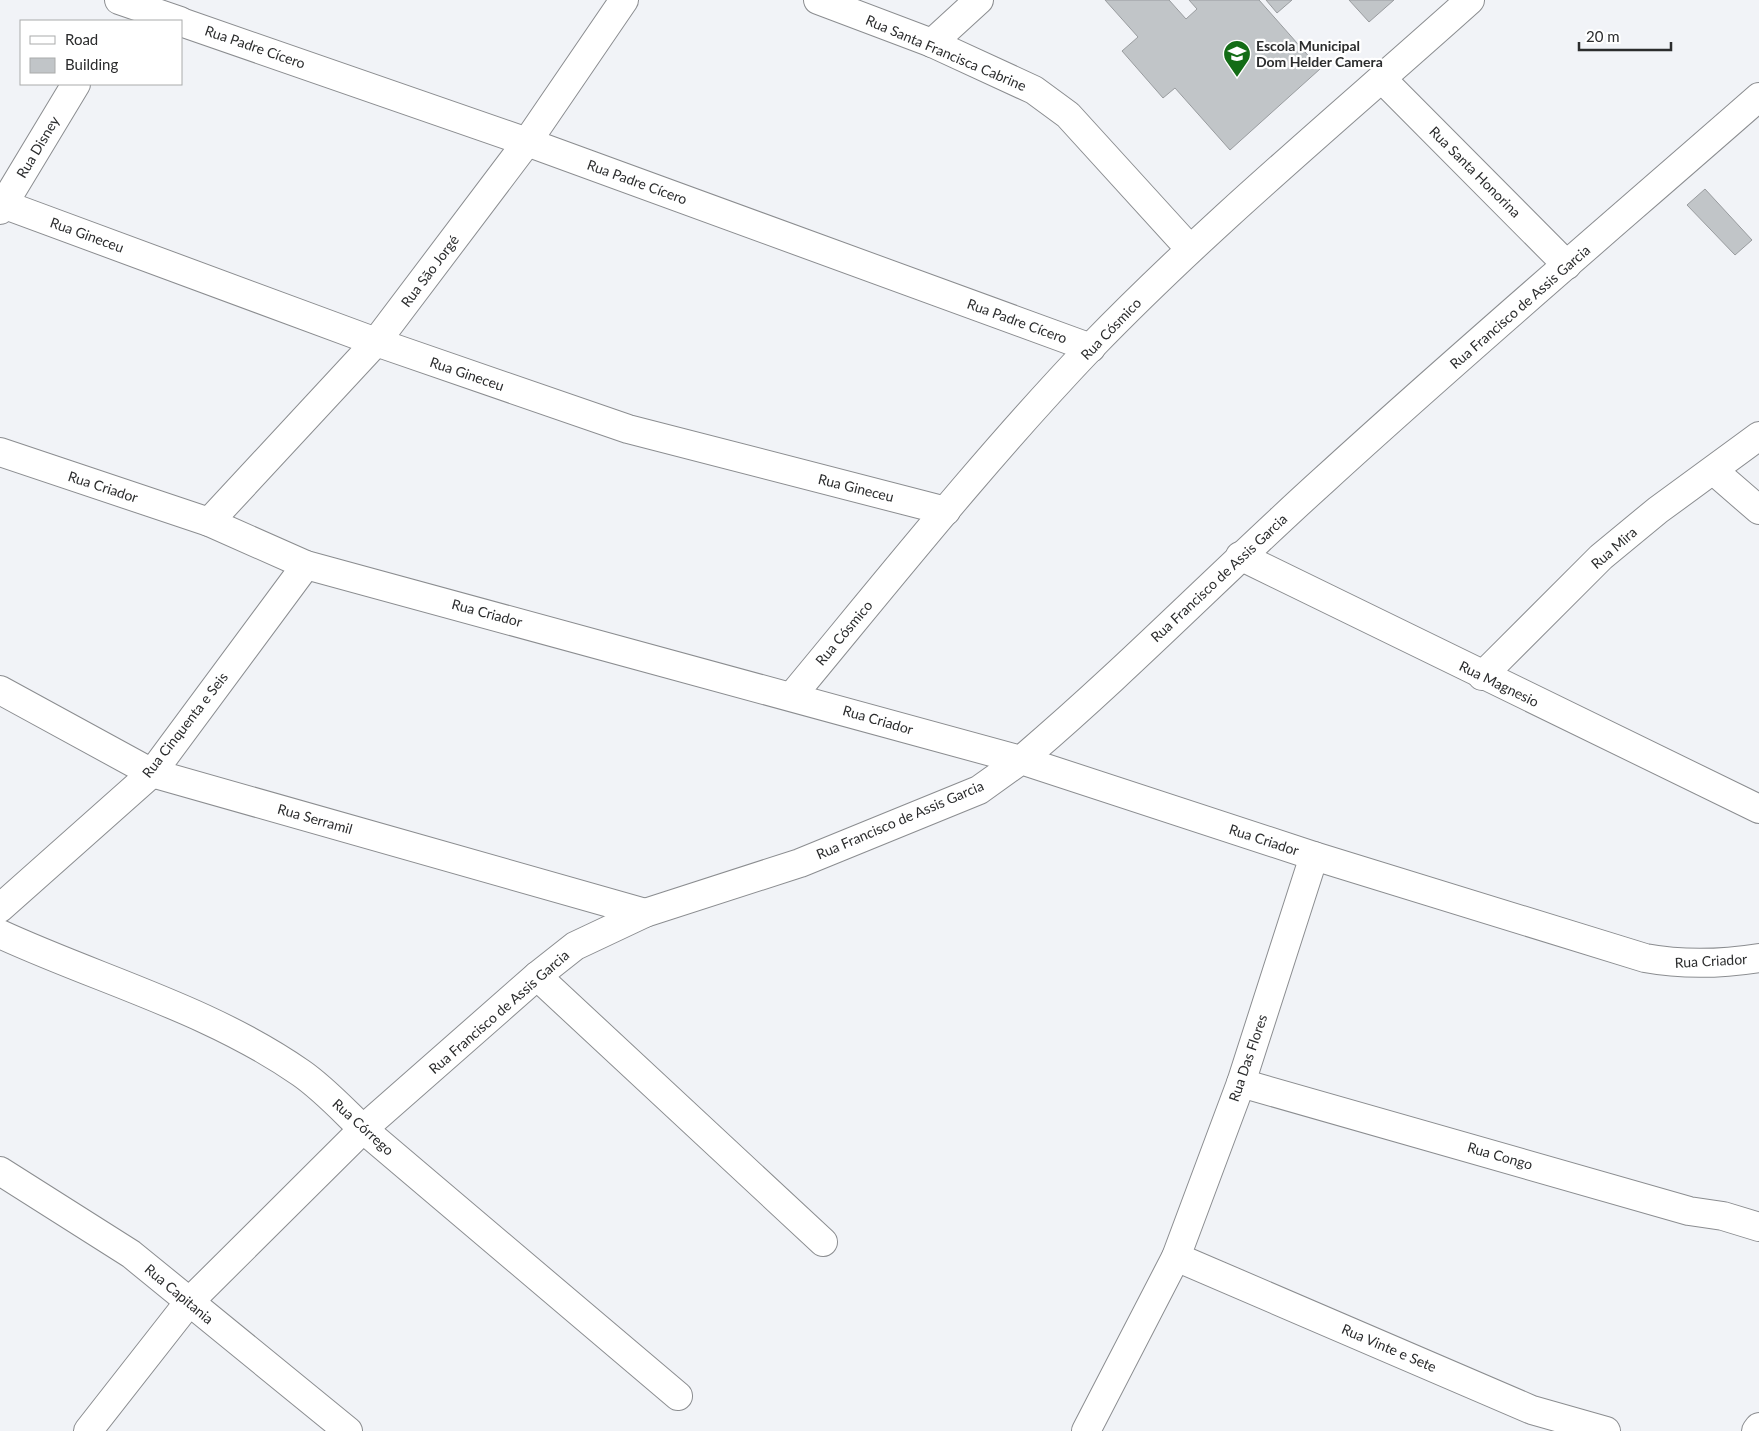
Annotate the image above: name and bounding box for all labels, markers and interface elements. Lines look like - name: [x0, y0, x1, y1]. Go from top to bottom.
- street label: Rua Santa Francisca Cabrine: [863, 11, 1029, 94]
- legend: [20, 20, 182, 85]
- scale bar: [1579, 20, 1672, 52]
- street label: Rua Padre Cícero: [203, 21, 308, 72]
- text: 20 m: [1586, 27, 1620, 45]
- text: Road: [65, 30, 98, 48]
- place label: Escola Municipal Dom Helder Camera: [1256, 37, 1383, 70]
- school or university icon: Escola Municipal Dom Helder Camera: [1222, 39, 1252, 78]
- text: Building: [65, 55, 118, 73]
- street label: Rua Disney: [13, 112, 63, 181]
- street label: Rua Santa Honorina: [1426, 123, 1525, 221]
- street label: Rua Padre Cícero: [585, 156, 689, 207]
- street label: Rua Gineceu: [48, 213, 126, 256]
- street label: Rua São Jorgé: [397, 231, 462, 310]
- street label: Rua Francisco de Assis Garcia: [1446, 241, 1593, 372]
- street label: Rua Cósmico: [1077, 294, 1144, 363]
- street label: Rua Padre Cícero: [965, 295, 1069, 346]
- street label: Rua Gineceu: [428, 353, 506, 394]
- street label: Rua Criador: [66, 467, 140, 506]
- street label: Rua Gineceu: [817, 470, 896, 505]
- street label: Rua Francisco de Assis Garcia: [1147, 510, 1290, 645]
- street label: Rua Mira: [1587, 523, 1640, 572]
- street label: Rua Criador: [450, 595, 524, 630]
- street label: Rua Cósmico: [812, 597, 876, 669]
- street label: Rua Magnesio: [1457, 657, 1542, 710]
- street label: Rua Cinquenta e Seis: [138, 669, 231, 781]
- street label: Rua Criador: [841, 701, 915, 738]
- street label: Rua Francisco de Assis Garcia: [814, 777, 986, 863]
- street label: Rua Serramil: [276, 800, 354, 837]
- street label: Rua Criador: [1227, 820, 1301, 859]
- street label: Rua Francisco de Assis Garcia: [425, 946, 572, 1077]
- street label: Rua Criador: [1674, 950, 1748, 971]
- street label: Rua Das Flores: [1225, 1012, 1270, 1104]
- street label: Rua Córrego: [329, 1095, 397, 1159]
- street label: Rua Congo: [1466, 1138, 1535, 1173]
- street label: Rua Capitania: [142, 1260, 217, 1327]
- street label: Rua Vinte e Sete: [1339, 1320, 1439, 1375]

